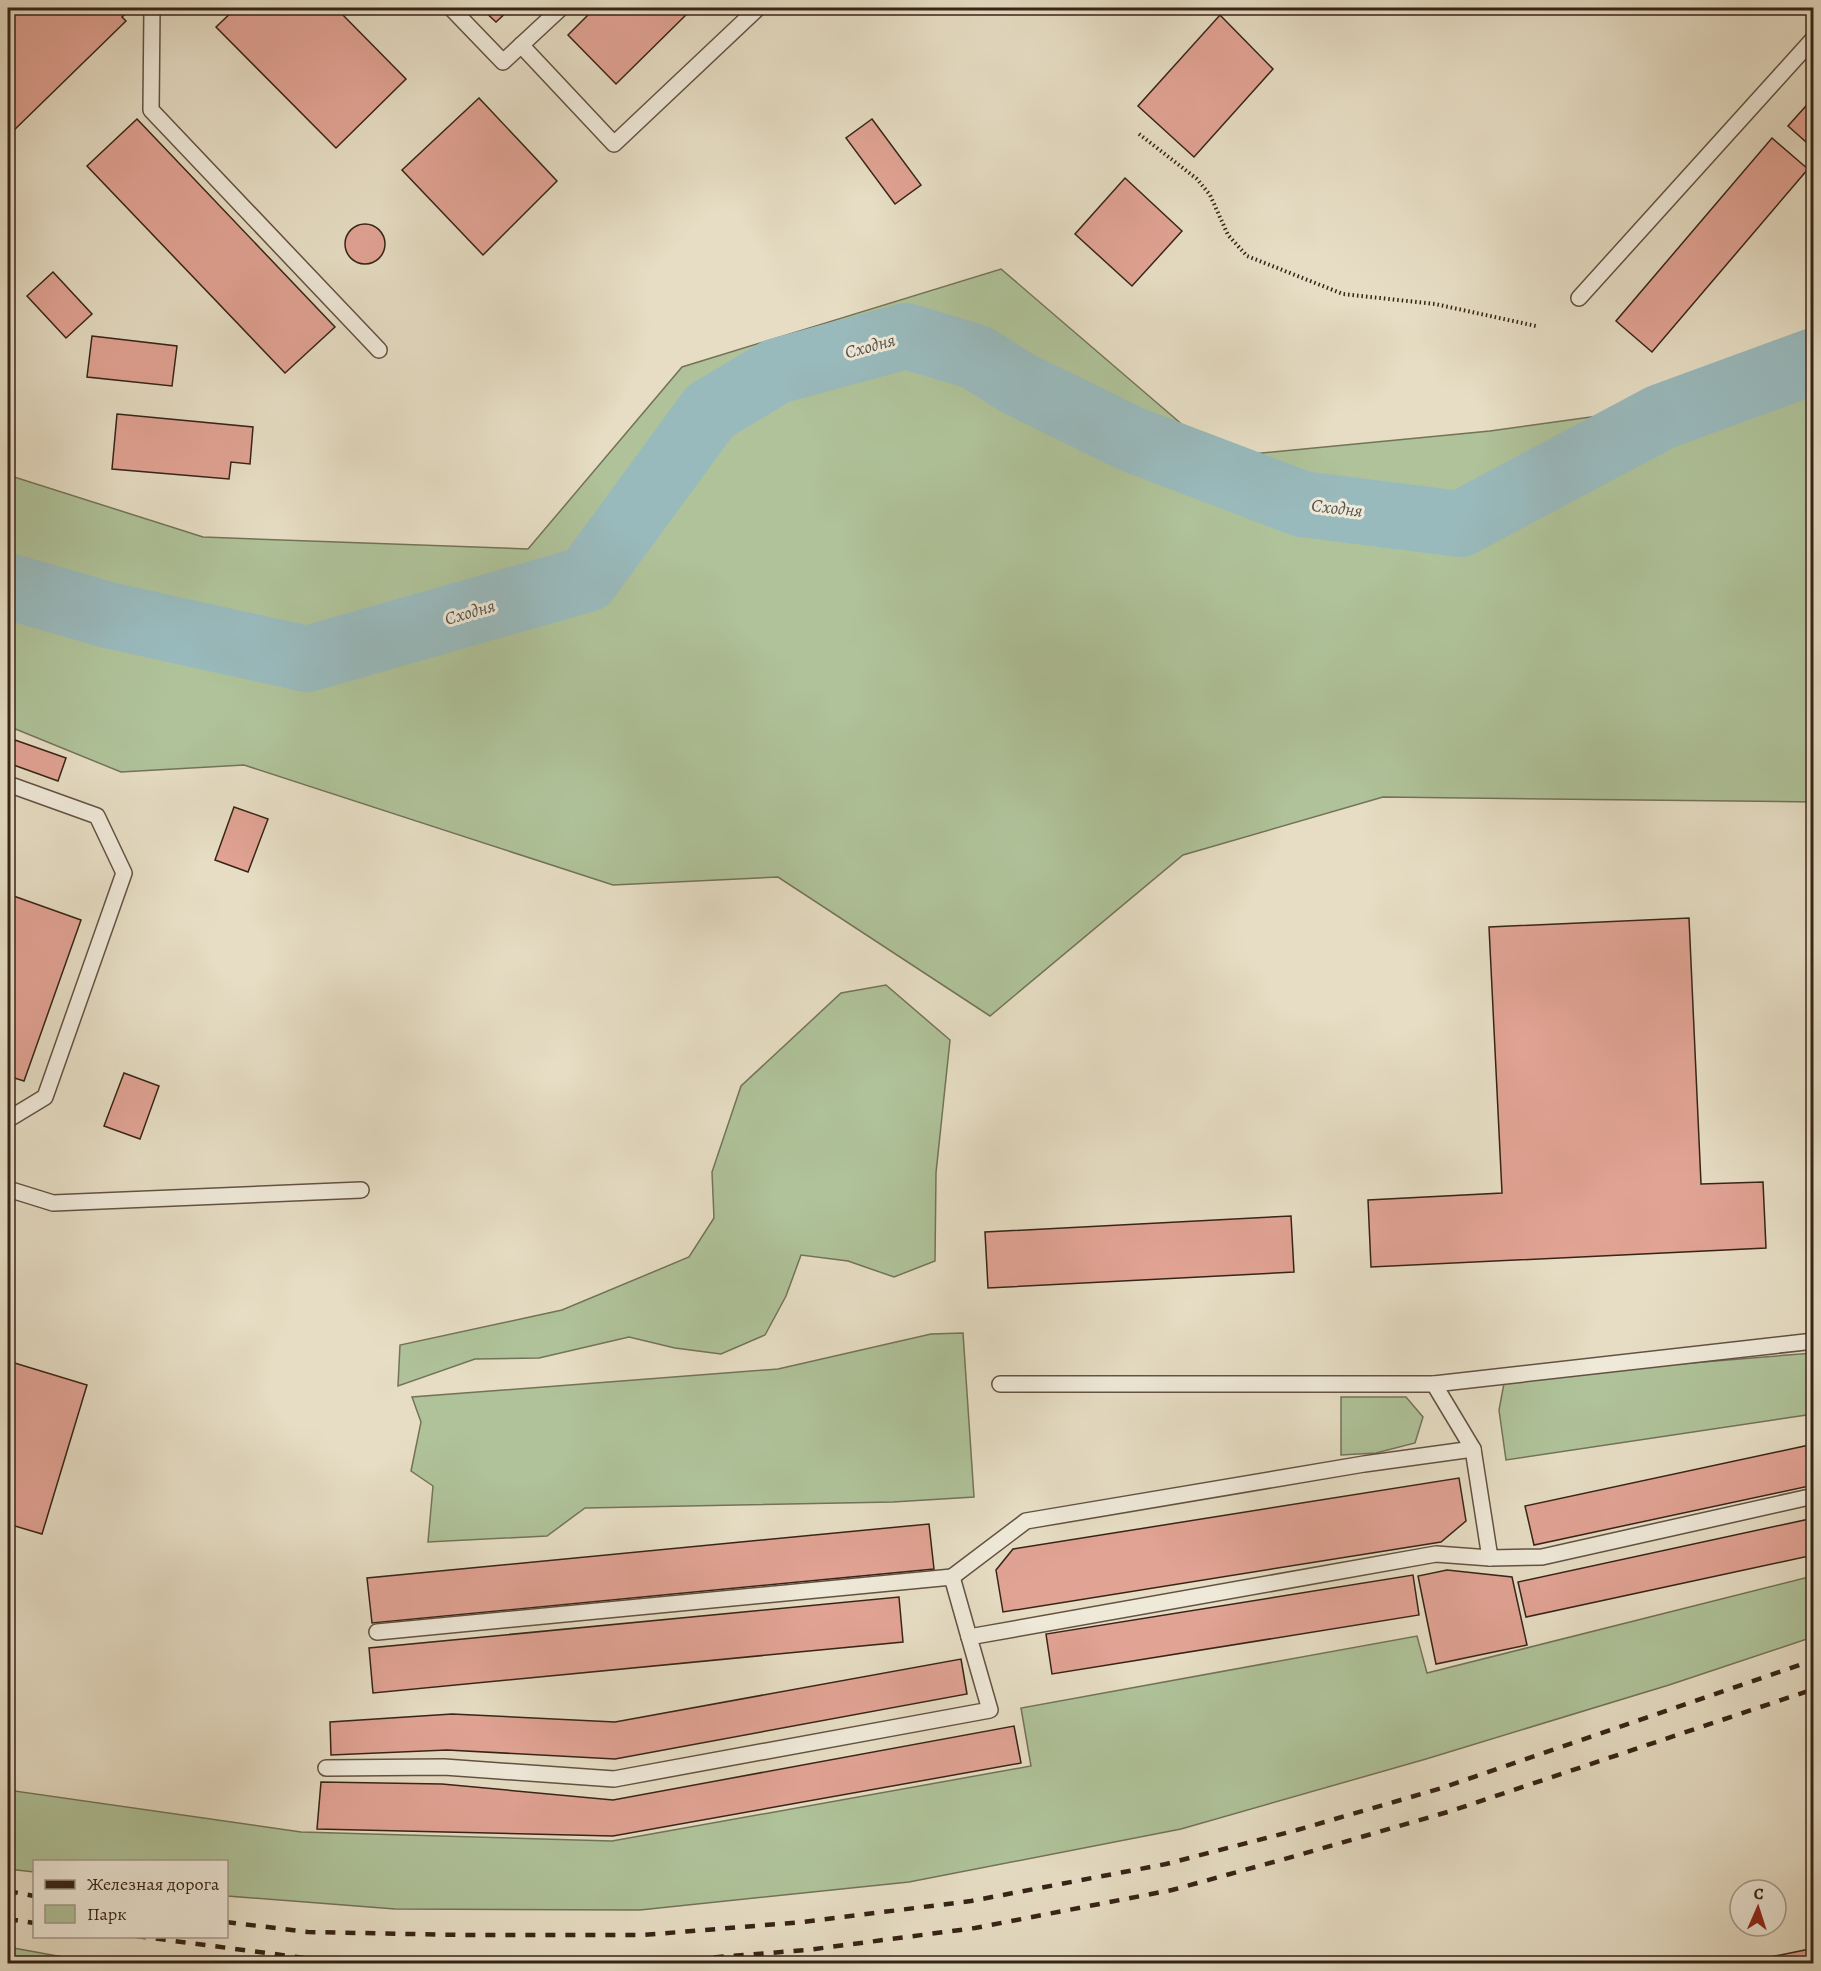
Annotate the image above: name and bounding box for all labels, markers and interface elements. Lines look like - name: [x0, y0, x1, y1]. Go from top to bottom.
- water label: Сходня: [842, 328, 898, 364]
- water label: Сходня: [1310, 493, 1364, 523]
- water label: Сходня: [442, 593, 498, 631]
- legend: [33, 1860, 228, 1938]
- text: Железная дорога: [87, 1872, 220, 1896]
- north arrow: [1728, 1878, 1788, 1938]
- text: С: [1753, 1883, 1764, 1905]
- text: Парк: [87, 1902, 127, 1926]

